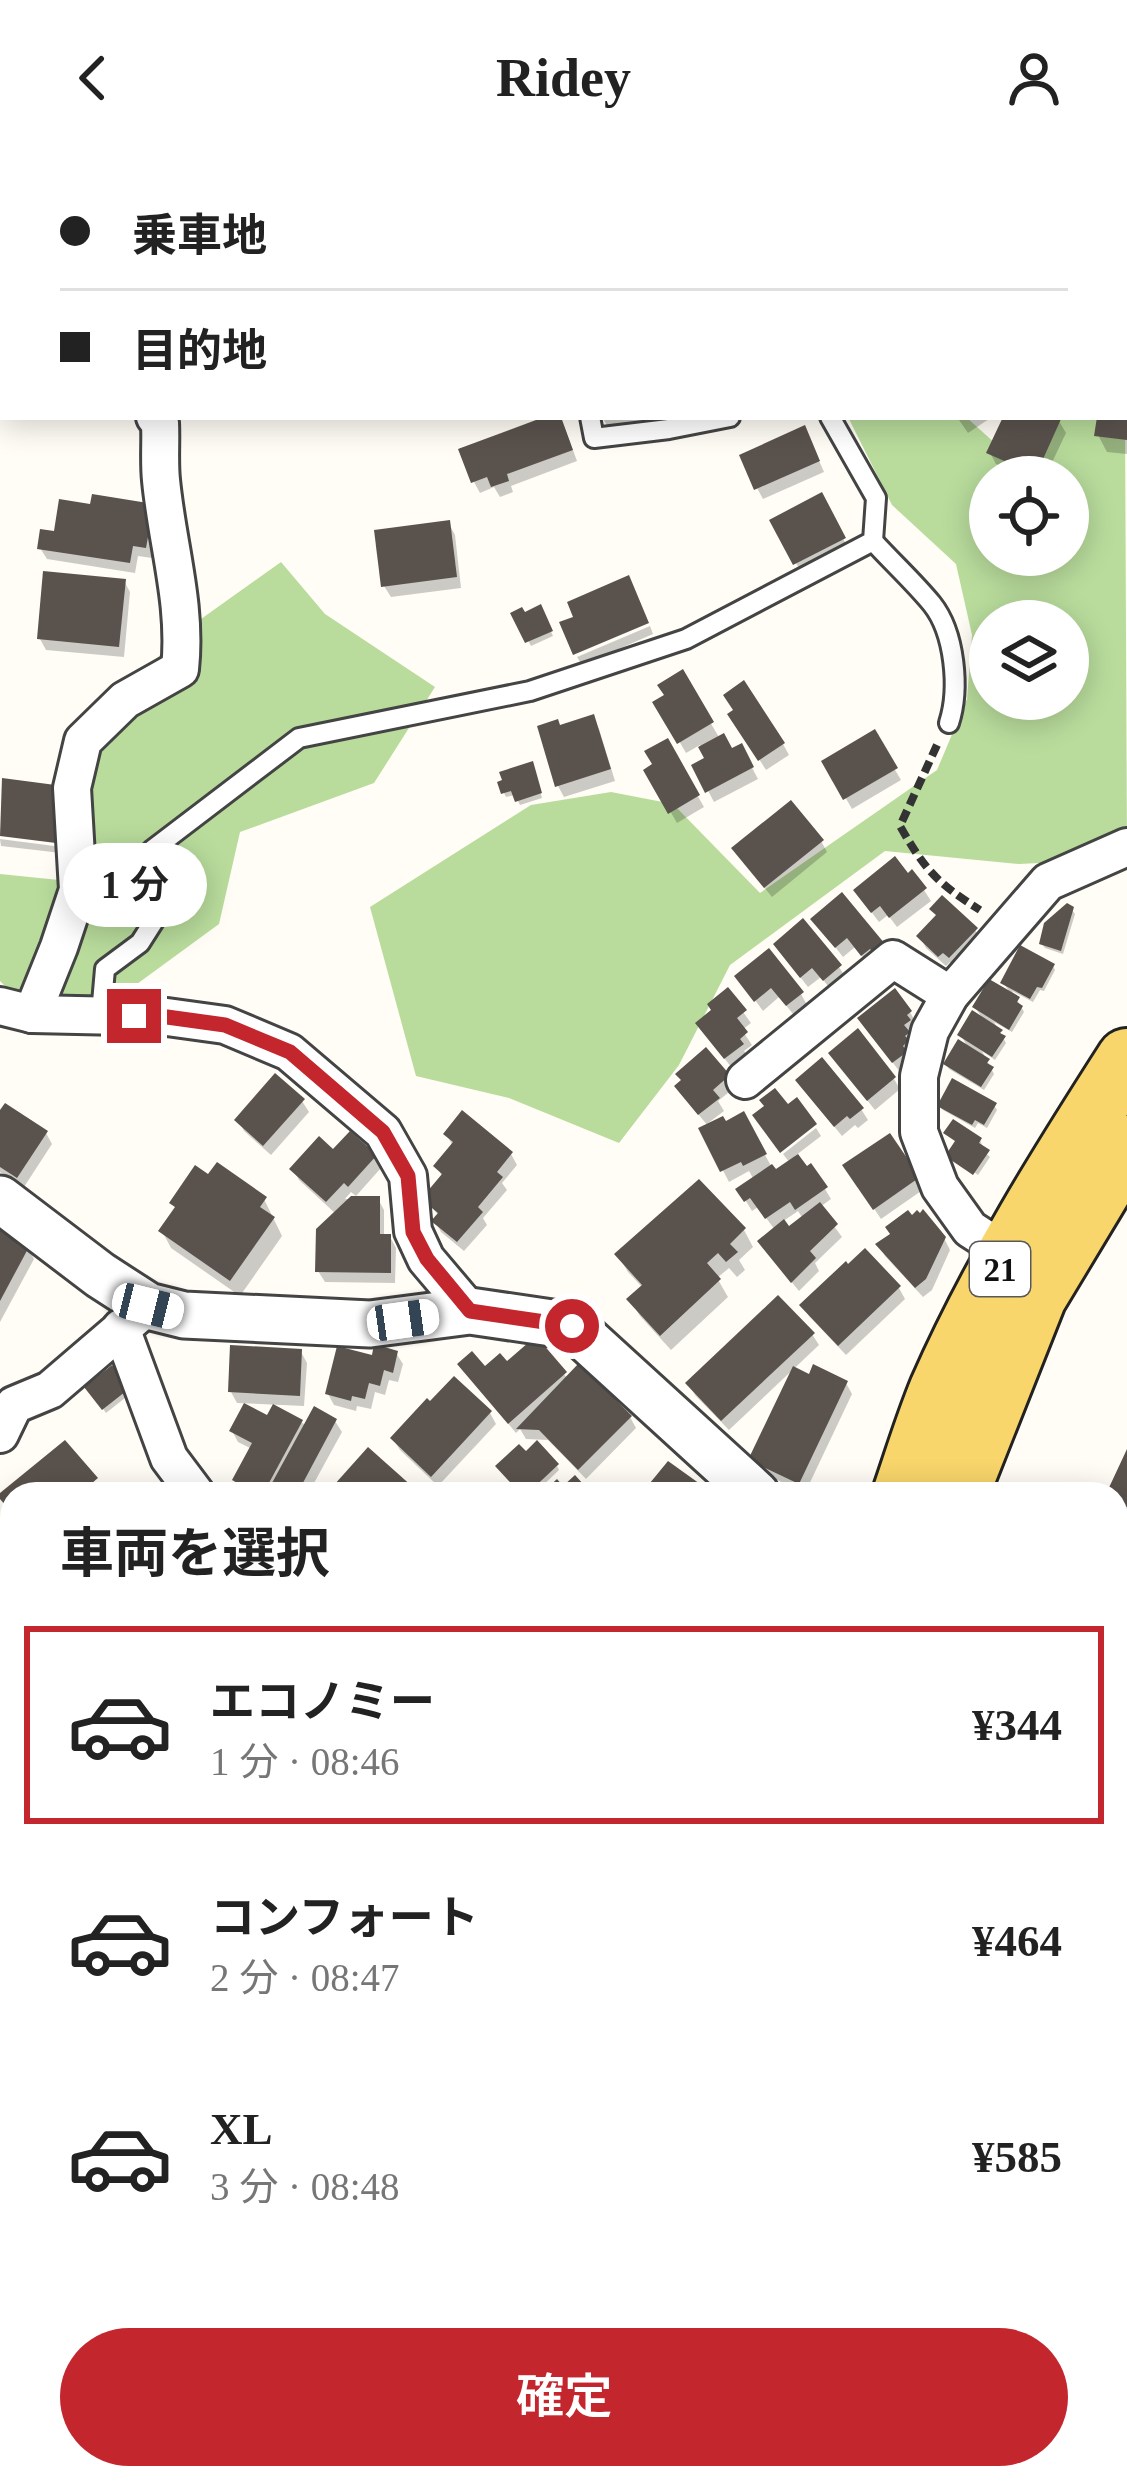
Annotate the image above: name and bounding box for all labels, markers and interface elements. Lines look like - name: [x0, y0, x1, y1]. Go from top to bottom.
- icon: back: [60, 45, 126, 111]
- icon: person: [1001, 45, 1067, 111]
- text: Ridey: [496, 48, 631, 108]
- text: 乗車地: [132, 211, 267, 261]
- text: 目的地: [132, 326, 267, 376]
- map controls: [969, 456, 1089, 720]
- button: locate: [969, 456, 1089, 576]
- button: layers: [969, 600, 1089, 720]
- callout: 1 分: [62, 842, 206, 926]
- text: 1 分: [101, 863, 169, 906]
- route end: [107, 989, 161, 1043]
- road number: 21: [970, 1242, 1030, 1296]
- car: [109, 1280, 187, 1332]
- car: [365, 1297, 441, 1343]
- route start: [545, 1299, 599, 1353]
- text: 車両を選択: [60, 1524, 330, 1584]
- icon: car: [66, 1671, 174, 1779]
- text: エコノミー: [210, 1677, 435, 1727]
- text: ¥344: [972, 1700, 1062, 1750]
- text: 1 分 · 08:46: [210, 1740, 400, 1783]
- icon: car: [66, 1887, 174, 1995]
- text: コンフォート: [210, 1893, 479, 1943]
- text: ¥464: [972, 1916, 1062, 1966]
- text: 2 分 · 08:47: [210, 1956, 400, 1999]
- icon: car: [66, 2103, 174, 2211]
- text: XL: [210, 2104, 273, 2154]
- text: ¥585: [972, 2132, 1062, 2182]
- text: 3 分 · 08:48: [210, 2165, 400, 2208]
- button: 確定: [60, 2328, 1068, 2466]

